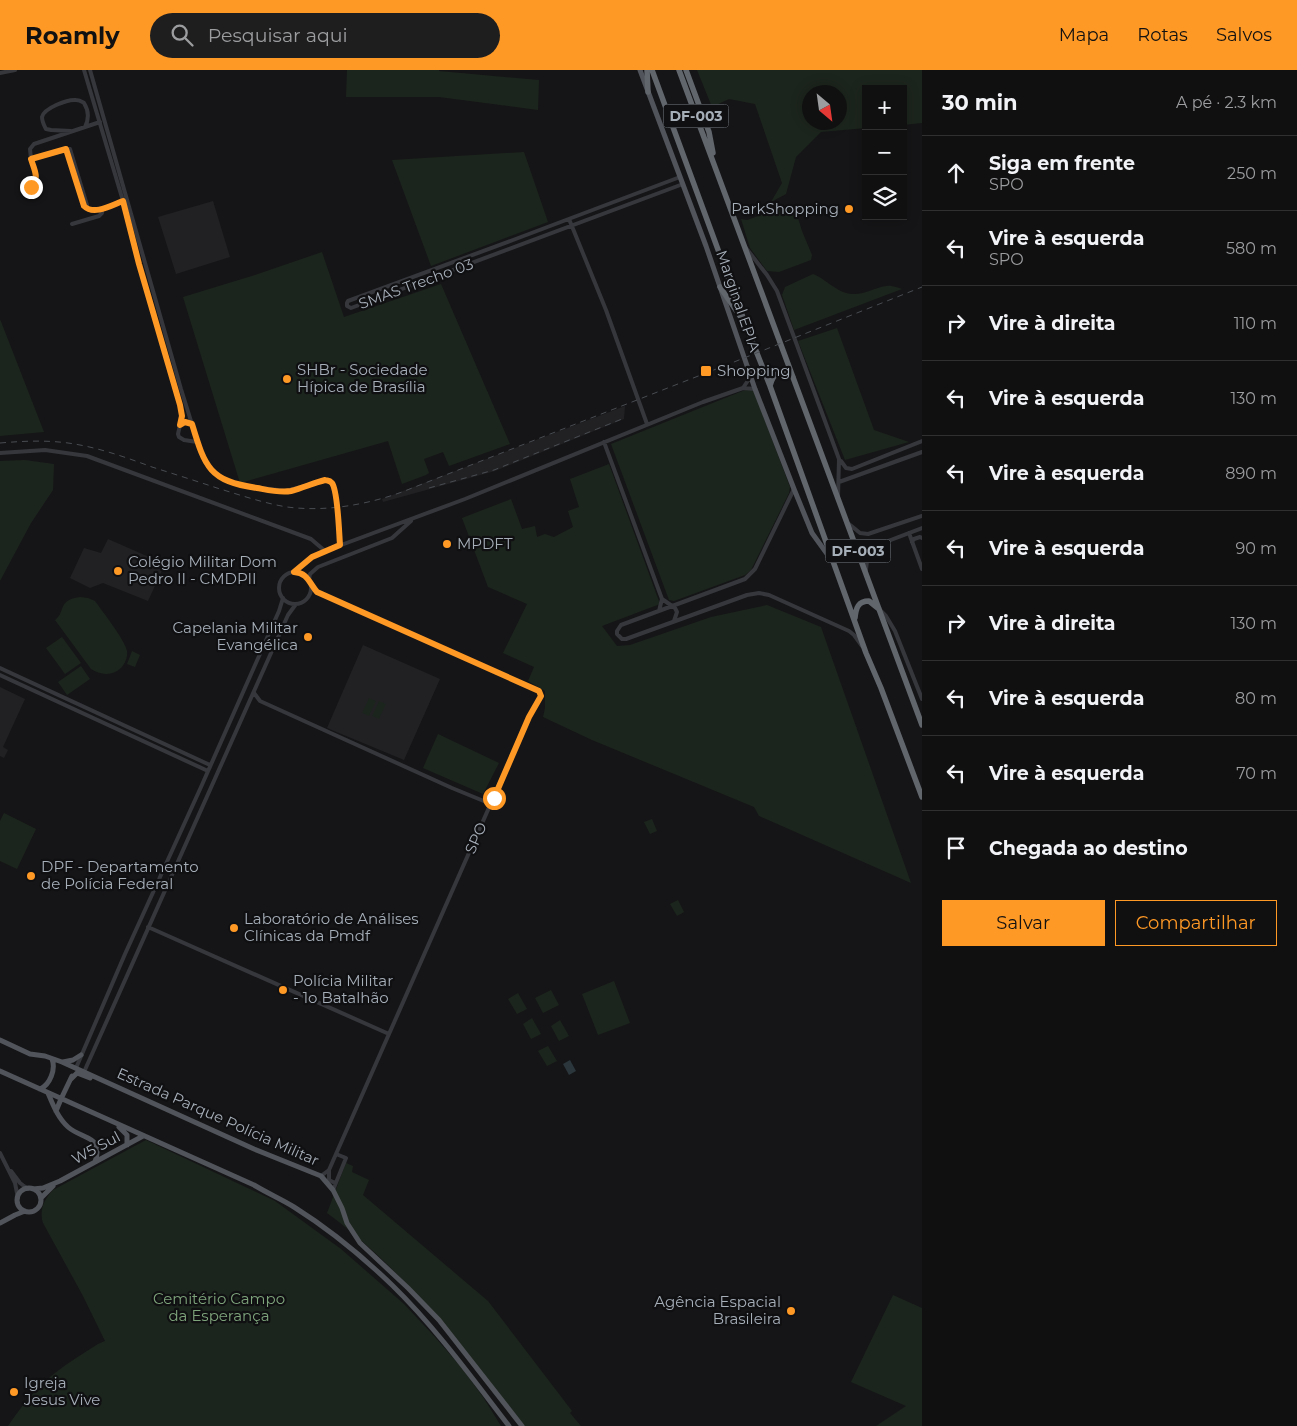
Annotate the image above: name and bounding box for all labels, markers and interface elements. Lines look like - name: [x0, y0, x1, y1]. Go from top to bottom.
- search box: [150, 13, 500, 58]
- text: Roamly: [25, 21, 120, 50]
- icon: search: [168, 21, 196, 49]
- text: Pesquisar aqui: [208, 24, 348, 47]
- text: Mapa: [1059, 24, 1109, 46]
- text: Rotas: [1137, 24, 1188, 46]
- text: Salvos: [1216, 24, 1272, 46]
- north arrow: [802, 85, 847, 130]
- map controls: [862, 85, 907, 220]
- button: +: [862, 85, 907, 130]
- text: 30 min: [942, 90, 1018, 115]
- text: A pé · 2.3 km: [1176, 93, 1277, 112]
- road number: DF-003: [664, 104, 728, 128]
- button: −: [862, 130, 907, 175]
- text: Siga em frente: [989, 152, 1135, 175]
- icon: ahead: [942, 159, 970, 187]
- text: 250 m: [1227, 164, 1277, 183]
- button: layers: [862, 175, 907, 220]
- text: SPO: [989, 175, 1024, 194]
- route end: [20, 176, 43, 199]
- place label: ParkShopping: [731, 199, 839, 218]
- marker: ParkShopping: [843, 203, 855, 215]
- text: Vire à esquerda: [989, 227, 1144, 250]
- icon: left: [942, 234, 970, 262]
- text: 580 m: [1226, 239, 1277, 258]
- street label: Marginal EPIA: [712, 248, 765, 354]
- text: SPO: [989, 250, 1024, 269]
- street label: SMAS Trecho 03: [356, 254, 476, 313]
- icon: right: [942, 309, 970, 337]
- text: Vire à direita: [989, 312, 1116, 335]
- text: 110 m: [1234, 314, 1277, 333]
- place label: SHBr - Sociedade Hípica de Brasília: [297, 360, 428, 396]
- place label: Shopping: [717, 361, 791, 380]
- marker: Shopping: [699, 364, 713, 378]
- marker: SHBr - Sociedade Hípica de Brasília: [281, 373, 293, 385]
- icon: left: [942, 384, 970, 412]
- text: Vire à esquerda: [989, 387, 1144, 410]
- text: 130 m: [1230, 389, 1277, 408]
- icon: left: [942, 459, 970, 487]
- text: Vire à esquerda: [989, 462, 1144, 485]
- text: 890 m: [1225, 464, 1277, 483]
- place label: MPDFT: [457, 534, 513, 553]
- icon: left: [942, 534, 970, 562]
- text: Vire à esquerda: [989, 537, 1144, 560]
- marker: MPDFT: [441, 538, 453, 550]
- text: 90 m: [1235, 539, 1277, 558]
- road number: DF-003: [826, 540, 890, 562]
- place label: Colégio Militar Dom Pedro II - CMDPII: [128, 552, 277, 588]
- marker: Colégio Militar Dom Pedro II - CMDPII: [112, 565, 124, 577]
- icon: right: [942, 609, 970, 637]
- text: Vire à direita: [989, 612, 1116, 635]
- text: 130 m: [1230, 614, 1277, 633]
- place label: Capelania Militar Evangélica: [173, 618, 298, 654]
- marker: Capelania Militar Evangélica: [302, 631, 314, 643]
- icon: left: [942, 684, 970, 712]
- text: Vire à esquerda: [989, 687, 1144, 710]
- text: 80 m: [1235, 689, 1277, 708]
- icon: left: [942, 759, 970, 787]
- text: Vire à esquerda: [989, 762, 1144, 785]
- text: 70 m: [1236, 764, 1277, 783]
- route start: [483, 787, 506, 810]
- street label: SPO: [460, 819, 491, 857]
- icon: arrive: [942, 834, 970, 862]
- text: Chegada ao destino: [989, 837, 1188, 860]
- place label: DPF - Departamento de Polícia Federal: [41, 857, 199, 893]
- marker: DPF - Departamento de Polícia Federal: [25, 870, 37, 882]
- button: Salvar: [942, 900, 1105, 946]
- button: Compartilhar: [1115, 900, 1277, 946]
- place label: Laboratório de Análises Clínicas da Pmdf: [244, 909, 419, 945]
- marker: Laboratório de Análises Clínicas da Pmdf: [228, 922, 240, 934]
- place label: Polícia Militar - 1o Batalhão: [293, 971, 393, 1007]
- marker: Polícia Militar - 1o Batalhão: [277, 984, 289, 996]
- street label: Estrada Parque Polícia Militar: [114, 1063, 322, 1170]
- street label: W5 Sul: [68, 1127, 123, 1168]
- park label: Cemitério Campo da Esperança: [153, 1289, 285, 1325]
- place label: Agência Espacial Brasileira: [654, 1292, 781, 1328]
- marker: Agência Espacial Brasileira: [785, 1305, 797, 1317]
- place label: Igreja Jesus Vive: [23, 1373, 100, 1409]
- marker: Igreja Jesus Vive: [8, 1386, 20, 1398]

